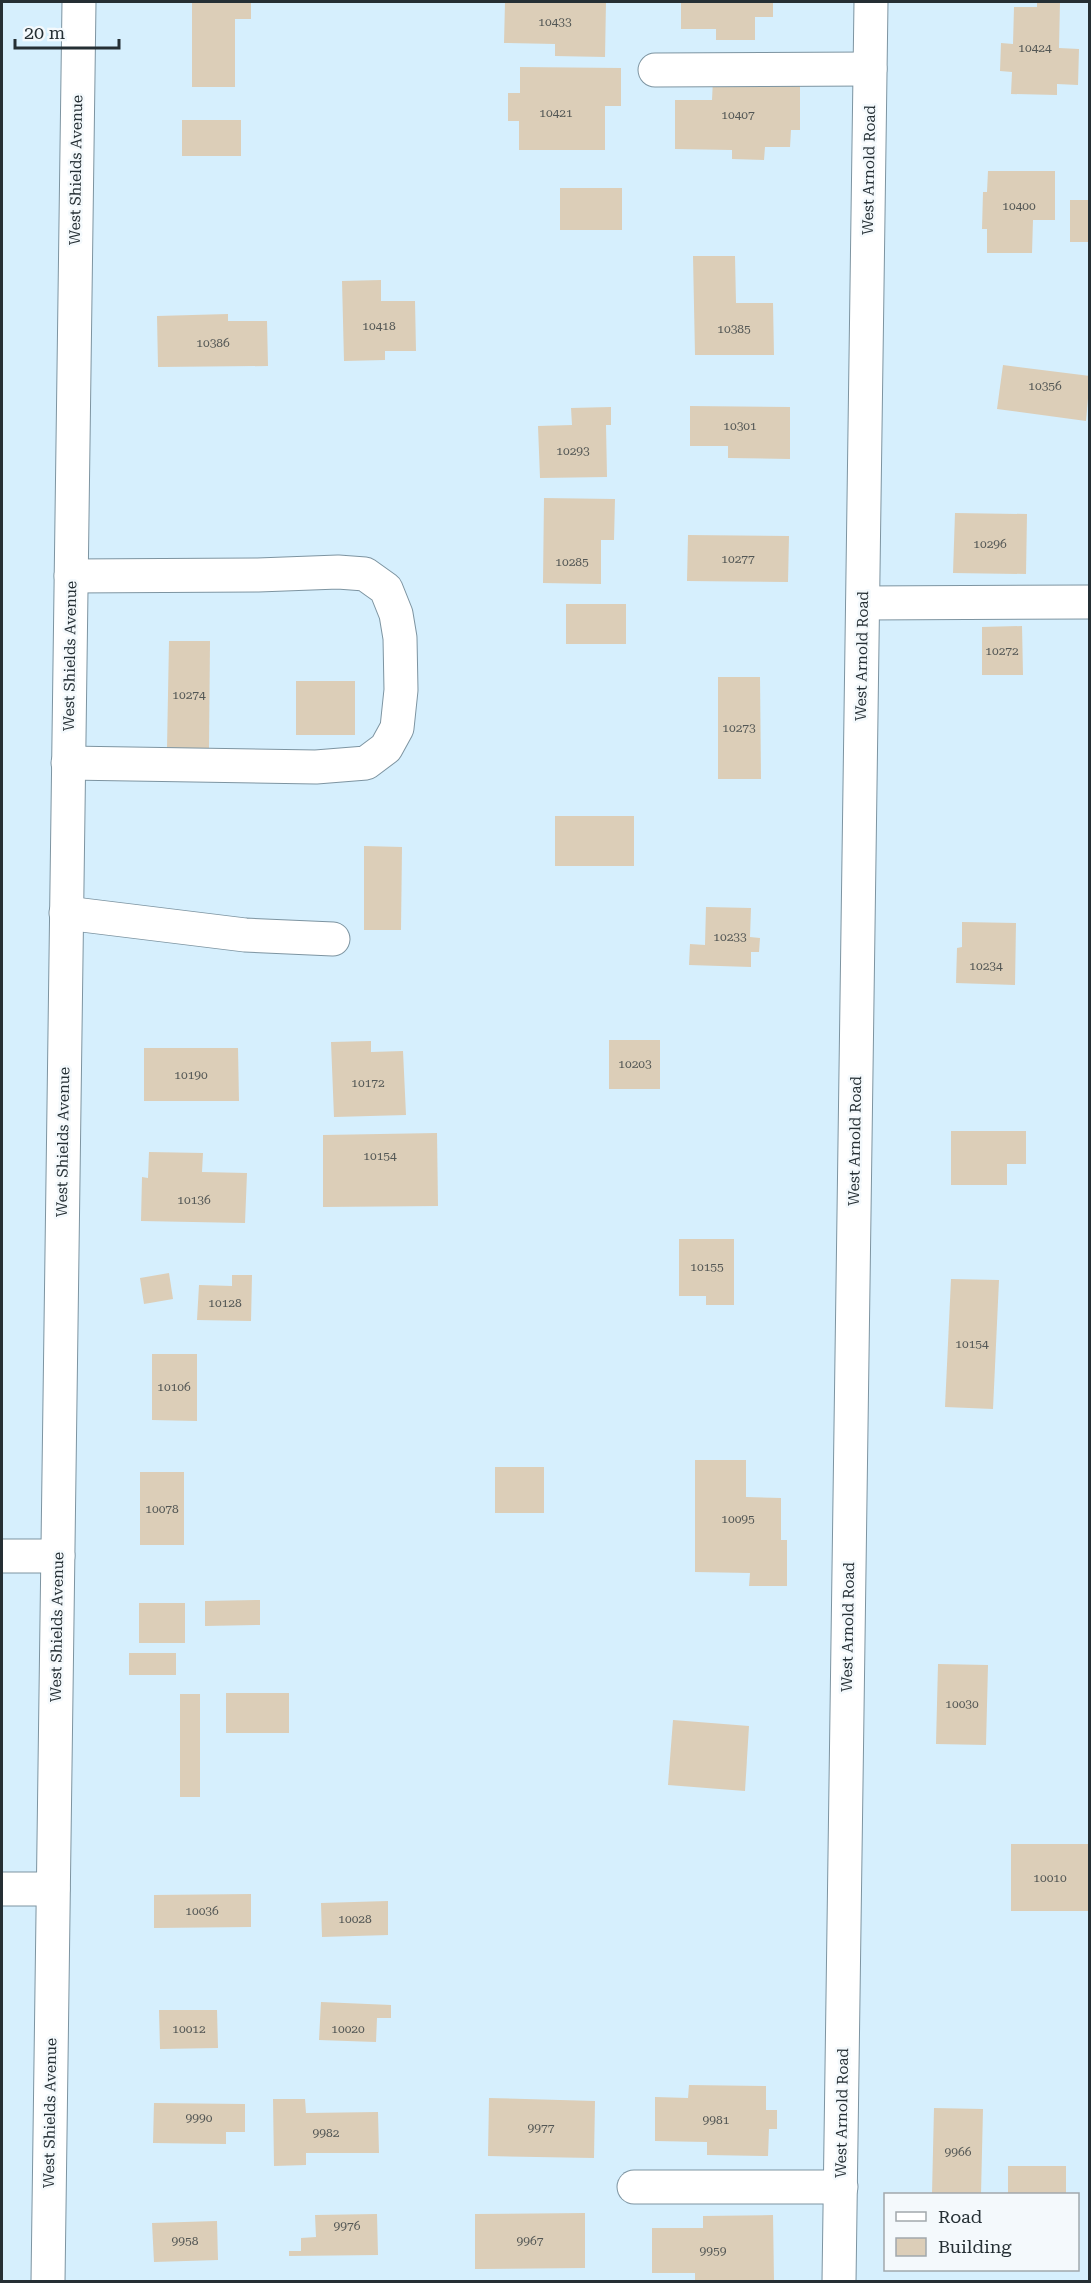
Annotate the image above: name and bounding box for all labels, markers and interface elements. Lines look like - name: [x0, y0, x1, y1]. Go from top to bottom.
- scale bar: [15, 12, 118, 50]
- house number: 10433: [538, 15, 572, 29]
- text: 20 m: [24, 22, 65, 43]
- house number: 10424: [1018, 41, 1052, 55]
- street label: West Shields Avenue: [66, 95, 86, 245]
- street label: West Arnold Road: [859, 105, 879, 235]
- house number: 10421: [539, 106, 573, 120]
- house number: 10407: [721, 108, 755, 122]
- house number: 10400: [1002, 199, 1036, 213]
- house number: 10418: [362, 319, 396, 333]
- house number: 10385: [717, 322, 751, 336]
- house number: 10386: [196, 336, 230, 350]
- house number: 10356: [1028, 379, 1062, 393]
- house number: 10301: [723, 419, 757, 433]
- house number: 10293: [556, 444, 590, 458]
- house number: 10296: [973, 537, 1007, 551]
- house number: 10277: [721, 552, 755, 566]
- house number: 10285: [555, 555, 589, 569]
- street label: West Shields Avenue: [60, 581, 80, 731]
- street label: West Arnold Road: [852, 591, 872, 721]
- house number: 10272: [985, 644, 1019, 658]
- house number: 10274: [172, 688, 206, 702]
- house number: 10273: [722, 721, 756, 735]
- house number: 10233: [713, 930, 747, 944]
- house number: 10234: [969, 959, 1003, 973]
- house number: 10203: [618, 1057, 652, 1071]
- street label: West Shields Avenue: [53, 1067, 73, 1217]
- house number: 10190: [174, 1068, 208, 1082]
- house number: 10172: [351, 1076, 385, 1090]
- street label: West Arnold Road: [845, 1076, 865, 1206]
- house number: 10154: [363, 1149, 397, 1163]
- house number: 10136: [177, 1193, 211, 1207]
- house number: 10155: [690, 1260, 724, 1274]
- house number: 10128: [208, 1296, 242, 1310]
- house number: 10154: [955, 1337, 989, 1351]
- house number: 10106: [157, 1380, 191, 1394]
- house number: 10078: [145, 1502, 179, 1516]
- house number: 10095: [721, 1512, 755, 1526]
- street label: West Shields Avenue: [47, 1552, 67, 1702]
- street label: West Arnold Road: [838, 1562, 858, 1692]
- house number: 10030: [945, 1697, 979, 1711]
- house number: 10010: [1033, 1871, 1067, 1885]
- house number: 10036: [185, 1904, 219, 1918]
- house number: 10028: [338, 1912, 372, 1926]
- house number: 10012: [172, 2022, 206, 2036]
- house number: 10020: [331, 2022, 365, 2036]
- street label: West Shields Avenue: [40, 2038, 60, 2188]
- street label: West Arnold Road: [832, 2048, 852, 2178]
- house number: 9990: [186, 2111, 213, 2125]
- house number: 9981: [703, 2113, 730, 2127]
- house number: 9977: [528, 2121, 555, 2135]
- house number: 9982: [313, 2126, 340, 2140]
- house number: 9966: [945, 2145, 972, 2159]
- legend: [884, 2193, 1079, 2271]
- text: Road: [938, 2206, 983, 2227]
- house number: 9976: [334, 2219, 361, 2233]
- house number: 9958: [172, 2234, 199, 2248]
- house number: 9967: [517, 2234, 544, 2248]
- text: Building: [938, 2236, 1012, 2257]
- house number: 9959: [700, 2244, 727, 2258]

